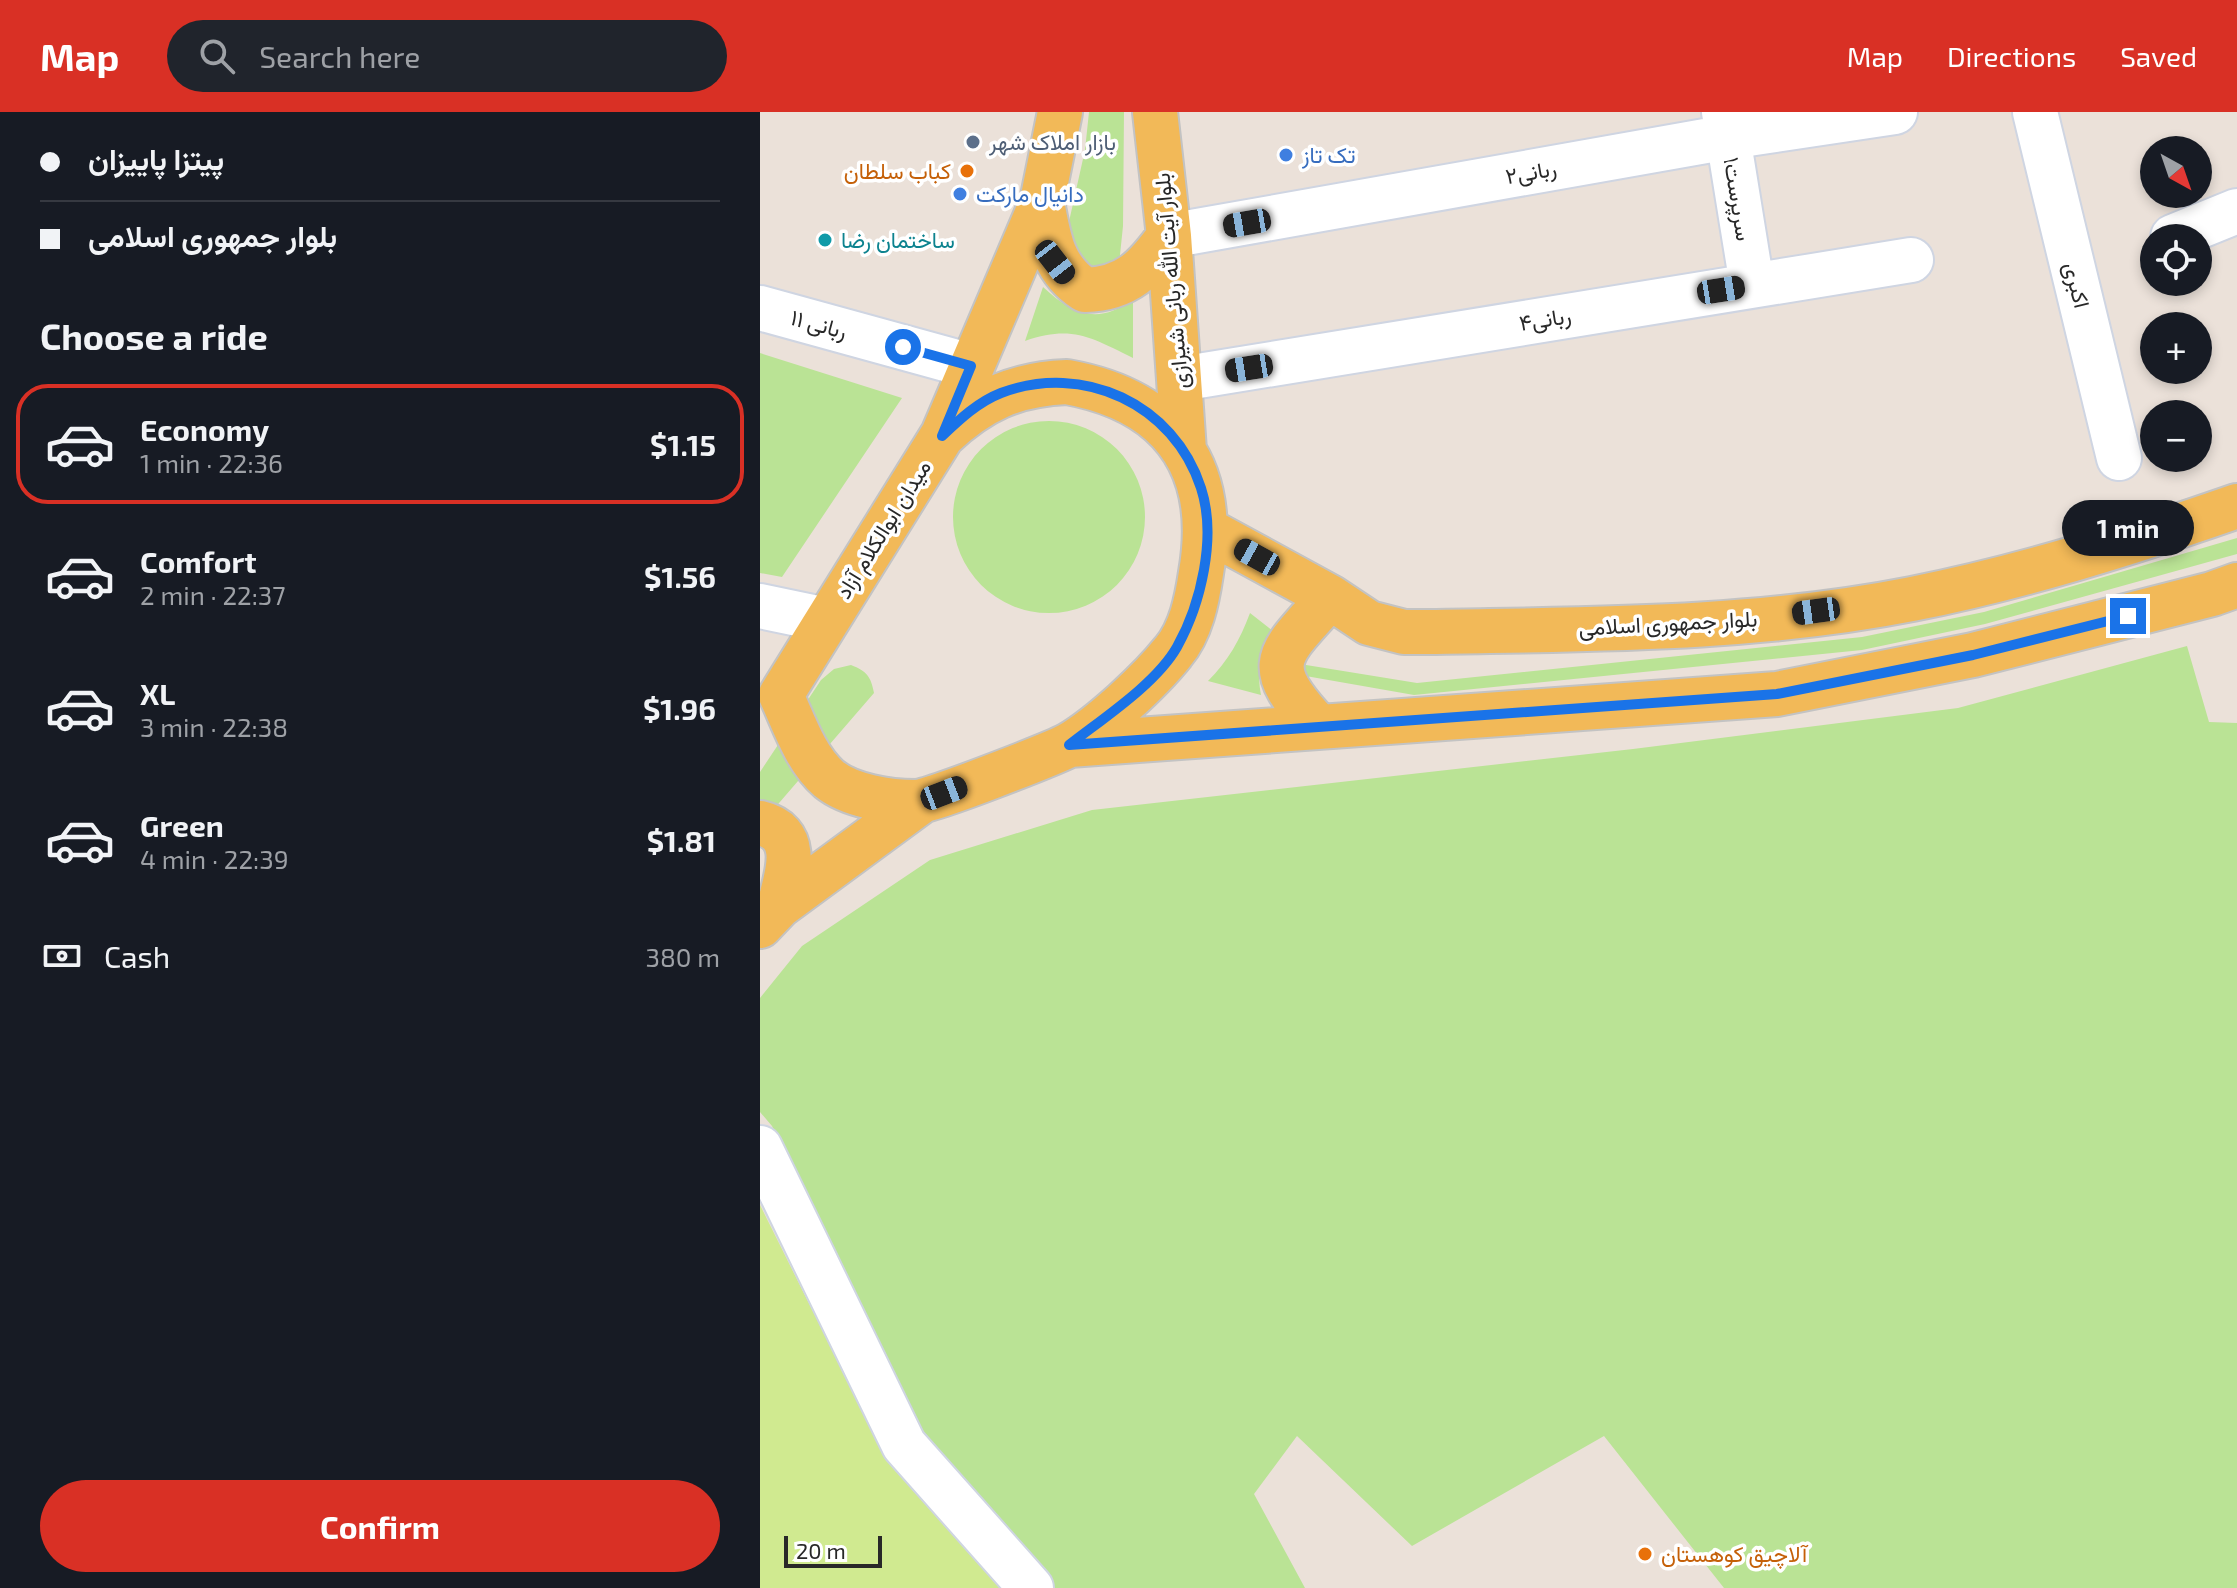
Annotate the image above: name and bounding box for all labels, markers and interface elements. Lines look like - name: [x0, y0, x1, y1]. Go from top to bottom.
- search box: [167, 20, 727, 92]
- text: Map: [40, 33, 119, 79]
- icon: search: [195, 34, 239, 78]
- text: Search here: [259, 38, 420, 74]
- text: Map: [1847, 39, 1903, 73]
- text: Directions: [1947, 39, 2076, 73]
- text: Saved: [2120, 39, 2197, 73]
- place label: بازار املاک شهر: [988, 128, 1116, 156]
- marker: بازار املاک شهر: [964, 133, 982, 151]
- north arrow: [2140, 136, 2212, 208]
- map controls: [2140, 136, 2212, 472]
- text: پیتزا پاییزان: [88, 140, 224, 176]
- place label: تک تاز: [1301, 141, 1355, 169]
- marker: تک تاز: [1277, 146, 1295, 164]
- street label: ربانی۲: [1503, 154, 1559, 190]
- street label: سرپرست۱: [1717, 155, 1758, 243]
- place label: کباب سلطان: [844, 157, 951, 184]
- marker: کباب سلطان: [958, 162, 976, 180]
- street label: بلوار آیت الله ربانی شیرازی: [1148, 172, 1194, 390]
- place label: دانیال مارکت: [976, 180, 1084, 208]
- marker: دانیال مارکت: [951, 185, 969, 203]
- car: [1221, 207, 1273, 239]
- text: بلوار جمهوری اسلامی: [88, 217, 337, 253]
- button: locate: [2140, 224, 2212, 296]
- place label: ساختمان رضا: [841, 226, 955, 254]
- marker: ساختمان رضا: [816, 231, 834, 249]
- car: [1031, 236, 1079, 288]
- street label: اکبری: [2058, 259, 2096, 311]
- car: [1695, 274, 1747, 306]
- street label: ربانی۴: [1517, 301, 1573, 337]
- street label: ربانی ۱۱: [788, 303, 850, 345]
- button: +: [2140, 312, 2212, 384]
- text: Choose a ride: [40, 314, 268, 357]
- route start: [885, 329, 921, 365]
- car: [1223, 352, 1275, 384]
- button: −: [2140, 400, 2212, 472]
- icon: car: [44, 408, 116, 480]
- text: Economy: [140, 411, 269, 447]
- text: $1.15: [650, 426, 716, 462]
- text: 1 min · 22:36: [140, 447, 283, 478]
- street label: میدان ابوالکلام آزاد: [829, 454, 938, 604]
- callout: 1 min: [2062, 500, 2194, 556]
- text: 1 min: [2097, 512, 2159, 543]
- car: [1230, 535, 1284, 579]
- icon: car: [44, 540, 116, 612]
- text: Comfort: [140, 543, 257, 579]
- text: $1.56: [644, 558, 716, 594]
- text: 2 min · 22:37: [140, 579, 286, 610]
- car: [1791, 596, 1841, 626]
- route end: [2110, 598, 2146, 634]
- street label: بلوار جمهوری اسلامی: [1578, 604, 1758, 642]
- icon: car: [44, 672, 116, 744]
- text: XL: [140, 675, 175, 711]
- text: $1.96: [643, 690, 716, 726]
- text: 3 min · 22:38: [140, 711, 288, 742]
- car: [917, 773, 971, 813]
- icon: car: [44, 804, 116, 876]
- text: Green: [140, 807, 224, 843]
- text: $1.81: [647, 822, 716, 858]
- text: 4 min · 22:39: [140, 843, 289, 874]
- icon: cash: [40, 934, 84, 978]
- text: Cash: [104, 938, 170, 974]
- text: 380 m: [646, 941, 720, 972]
- button: Confirm: [40, 1480, 720, 1572]
- scale bar: [784, 1532, 882, 1568]
- text: 20 m: [796, 1537, 846, 1563]
- place label: آلاچیق کوهستان: [1661, 1540, 1809, 1569]
- marker: آلاچیق کوهستان: [1636, 1545, 1654, 1563]

